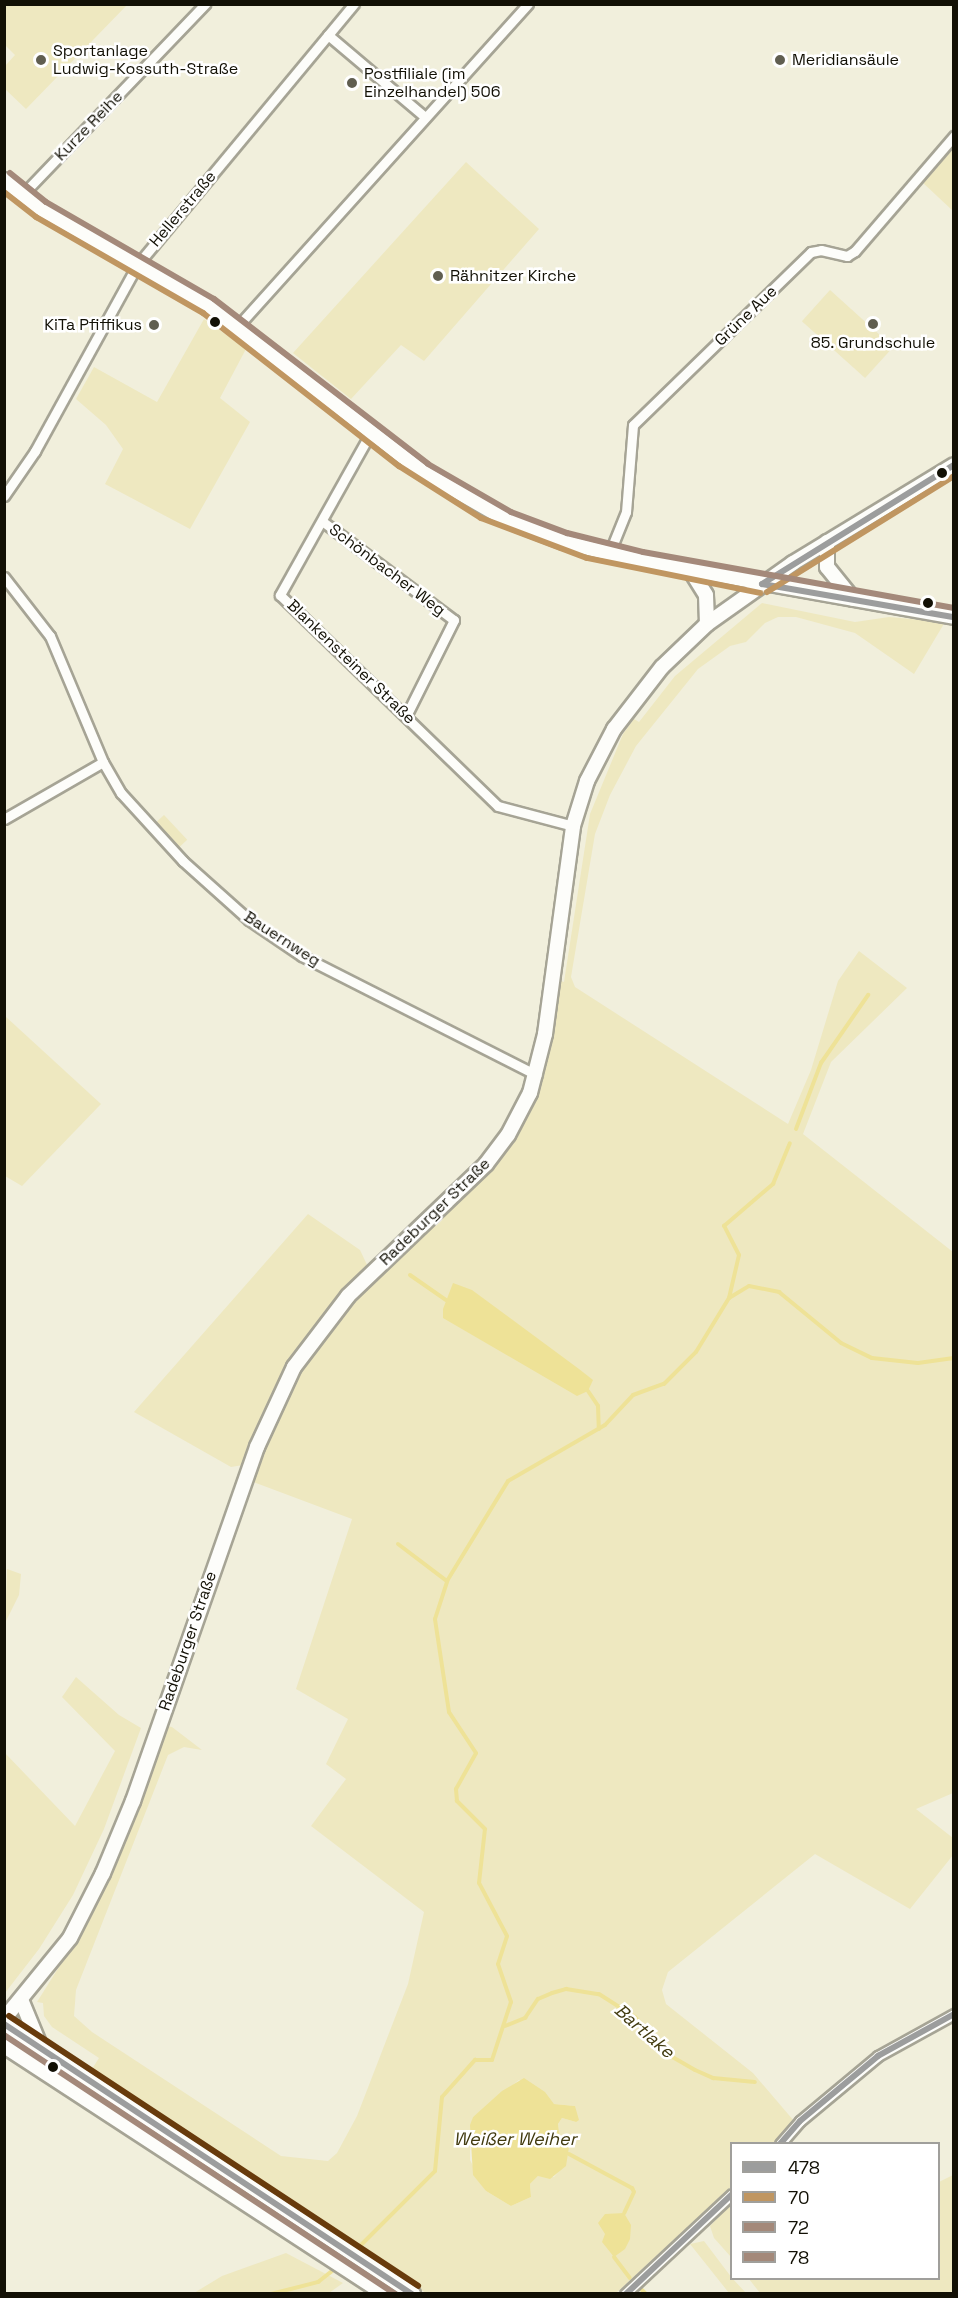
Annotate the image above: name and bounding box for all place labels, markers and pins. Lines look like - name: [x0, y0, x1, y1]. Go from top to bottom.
- place label: Sportanlage Ludwig-Kossuth-Straße: [53, 41, 238, 79]
- place label: Meridiansäule: [792, 50, 899, 70]
- marker: Sportanlage Ludwig-Kossuth-Straße: [34, 53, 48, 67]
- marker: Meridiansäule: [773, 53, 787, 67]
- place label: Postfiliale (im Einzelhandel) 506: [364, 64, 500, 102]
- marker: Postfiliale (im Einzelhandel) 506: [345, 76, 359, 90]
- place label: Rähnitzer Kirche: [450, 266, 576, 286]
- marker: Rähnitzer Kirche: [431, 269, 445, 283]
- place label: KiTa Pfiffikus: [44, 315, 142, 335]
- unlabelled marker: [209, 316, 221, 328]
- marker: 85. Grundschule: [866, 317, 880, 331]
- marker: KiTa Pfiffikus: [147, 318, 161, 332]
- place label: 85. Grundschule: [810, 333, 936, 353]
- unlabelled marker: [936, 467, 948, 479]
- unlabelled marker: [922, 597, 934, 609]
- unlabelled marker: [47, 2061, 59, 2073]

